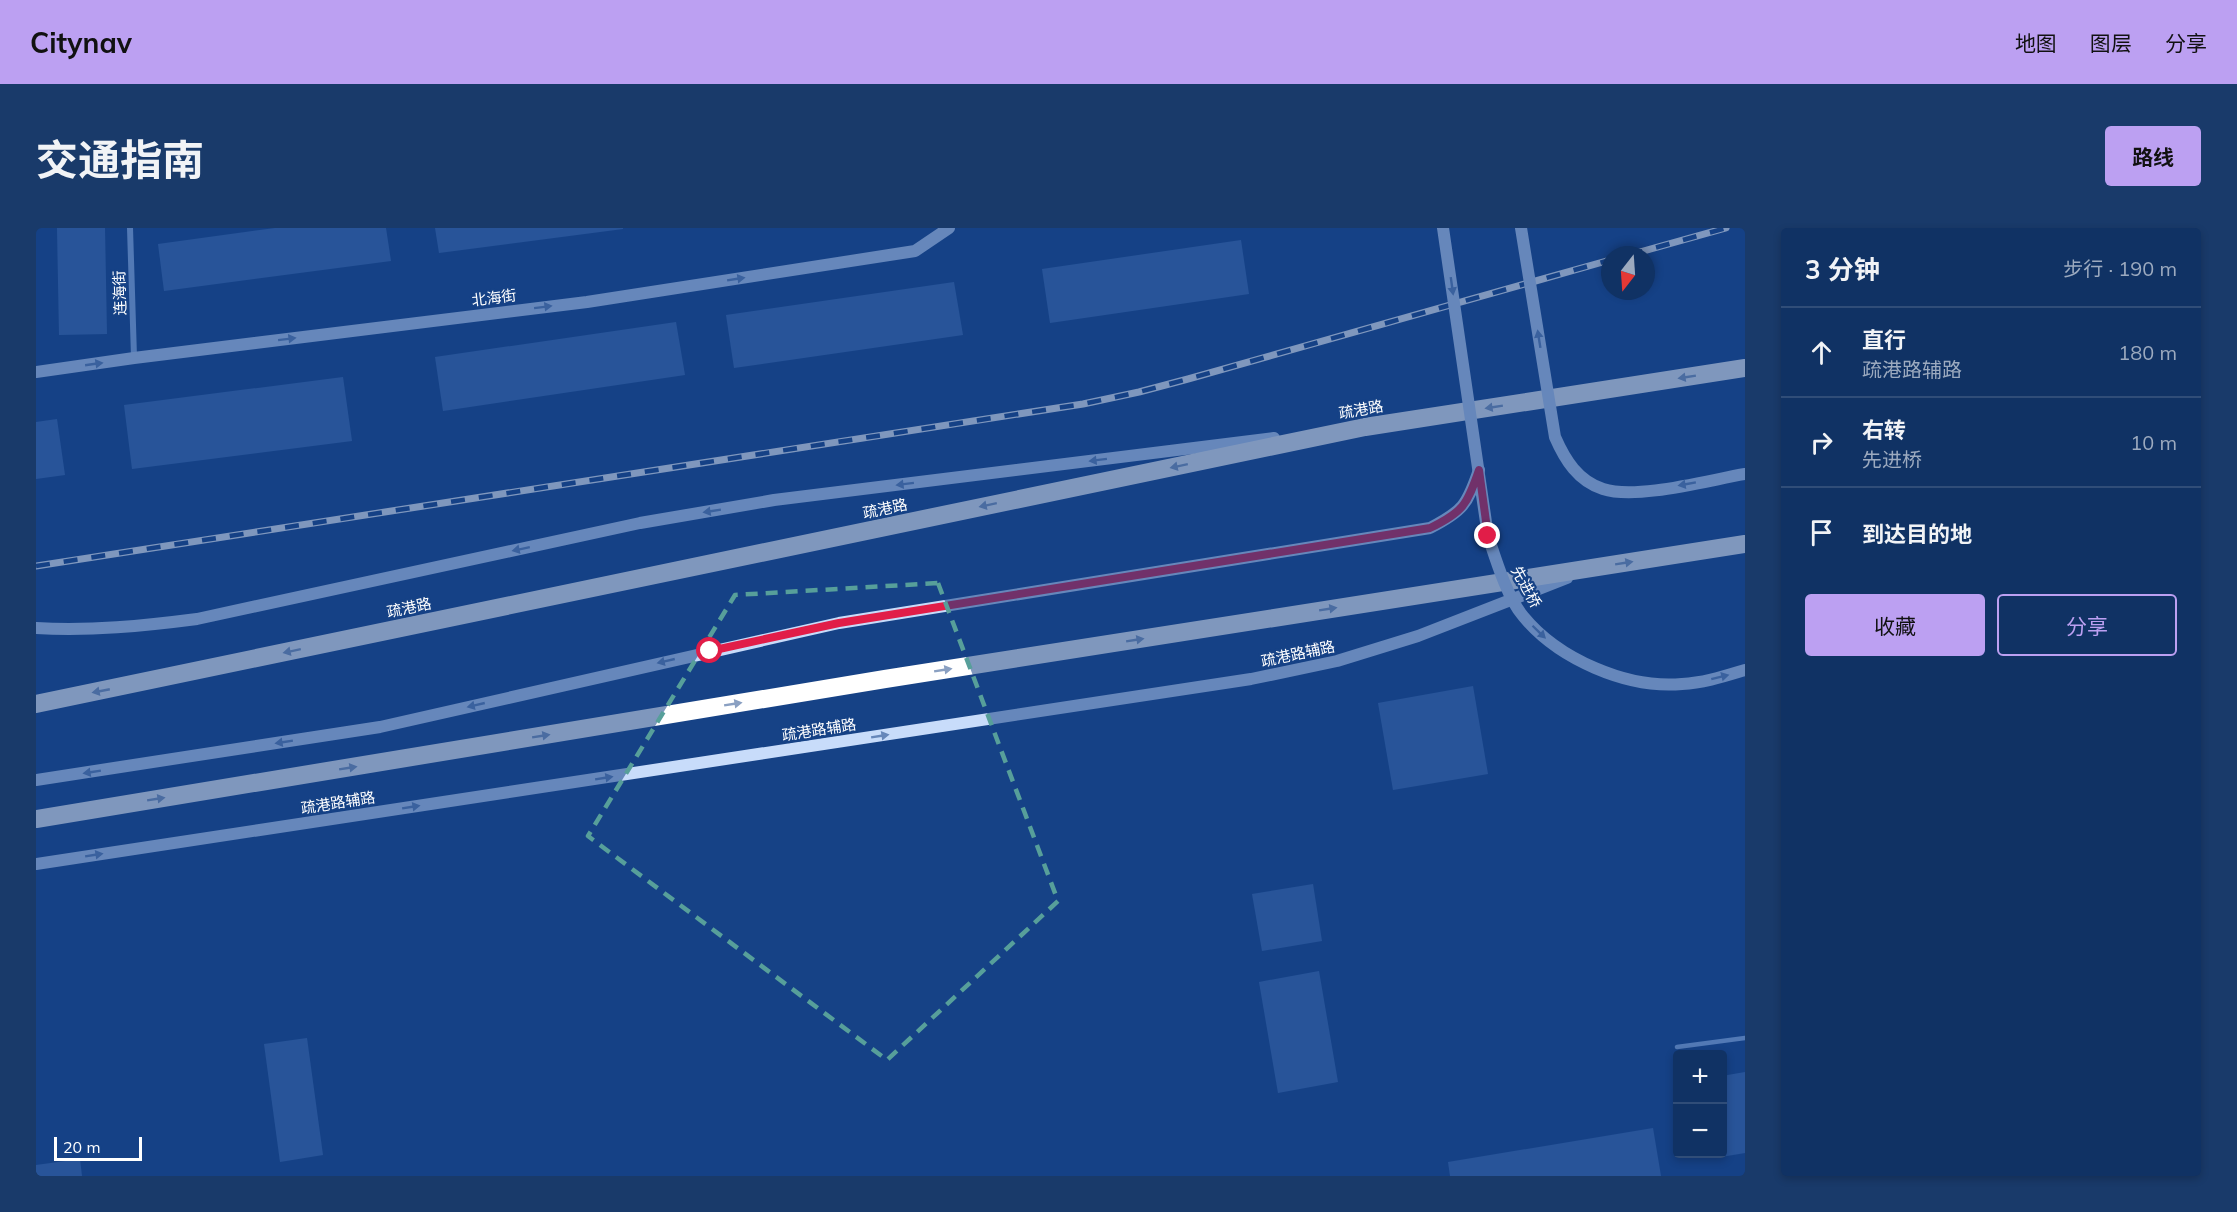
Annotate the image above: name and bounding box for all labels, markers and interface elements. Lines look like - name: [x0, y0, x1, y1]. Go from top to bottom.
- text: Citynav: [30, 25, 132, 60]
- text: 地图: [2015, 30, 2057, 56]
- text: 图层: [2090, 30, 2132, 56]
- text: 分享: [2165, 30, 2207, 56]
- button: 路线: [2105, 126, 2201, 186]
- text: 交通指南: [36, 133, 204, 186]
- north arrow: [1601, 246, 1655, 300]
- text: 3 分钟: [1805, 253, 1880, 286]
- text: 步行 · 190 m: [2063, 256, 2177, 281]
- street label: 连海街: [109, 270, 130, 316]
- one-way arrow: [727, 274, 746, 283]
- one-way arrow: [1447, 276, 1456, 295]
- street label: 北海街: [470, 285, 517, 310]
- one-way arrow: [534, 303, 553, 312]
- text: 直行: [1862, 326, 1906, 354]
- one-way arrow: [1534, 329, 1543, 348]
- one-way arrow: [278, 334, 297, 344]
- icon: ahead: [1805, 336, 1838, 369]
- text: 180 m: [2118, 340, 2177, 365]
- text: 疏港路辅路: [1862, 357, 1962, 382]
- one-way arrow: [84, 359, 103, 368]
- one-way arrow: [1678, 372, 1697, 381]
- street label: 疏港路: [1337, 396, 1385, 423]
- one-way arrow: [1485, 402, 1504, 411]
- text: 右转: [1862, 416, 1906, 444]
- icon: right: [1805, 426, 1838, 459]
- text: 10 m: [2130, 430, 2177, 455]
- text: 先进桥: [1862, 447, 1922, 472]
- one-way arrow: [1089, 455, 1108, 464]
- one-way arrow: [1170, 461, 1188, 471]
- one-way arrow: [895, 479, 914, 488]
- one-way arrow: [1678, 480, 1697, 489]
- street label: 疏港路: [861, 495, 909, 522]
- one-way arrow: [979, 501, 997, 511]
- one-way arrow: [702, 507, 721, 516]
- icon: arrive: [1805, 516, 1838, 549]
- text: 到达目的地: [1862, 520, 1972, 548]
- route end: [1474, 522, 1500, 548]
- one-way arrow: [511, 545, 530, 554]
- one-way arrow: [1615, 558, 1634, 567]
- street label: 先进桥: [1507, 562, 1546, 611]
- street label: 疏港路: [385, 594, 433, 621]
- button: 收藏: [1805, 594, 1985, 656]
- button: 分享: [1997, 594, 2177, 656]
- one-way arrow: [1319, 605, 1338, 614]
- one-way arrow: [1532, 624, 1546, 638]
- one-way arrow: [1126, 635, 1145, 644]
- street label: 疏港路辅路: [1259, 636, 1337, 671]
- route start: [696, 637, 722, 663]
- one-way arrow: [282, 647, 301, 656]
- one-way arrow: [656, 657, 675, 667]
- one-way arrow: [933, 665, 952, 674]
- one-way arrow: [1711, 672, 1729, 682]
- one-way arrow: [92, 687, 111, 696]
- one-way arrow: [724, 699, 743, 708]
- one-way arrow: [466, 701, 485, 711]
- street label: 疏港路辅路: [780, 714, 857, 745]
- one-way arrow: [531, 731, 550, 740]
- one-way arrow: [870, 731, 889, 740]
- one-way arrow: [275, 738, 294, 747]
- one-way arrow: [339, 763, 358, 772]
- one-way arrow: [82, 768, 101, 777]
- one-way arrow: [595, 773, 614, 782]
- street label: 疏港路辅路: [299, 787, 376, 818]
- one-way arrow: [147, 795, 166, 804]
- one-way arrow: [402, 802, 421, 811]
- one-way arrow: [84, 850, 103, 859]
- map controls: [1673, 1050, 1727, 1158]
- button: +: [1673, 1050, 1727, 1104]
- button: −: [1673, 1104, 1727, 1158]
- scale bar: [54, 1134, 142, 1162]
- text: 20 m: [63, 1137, 100, 1157]

